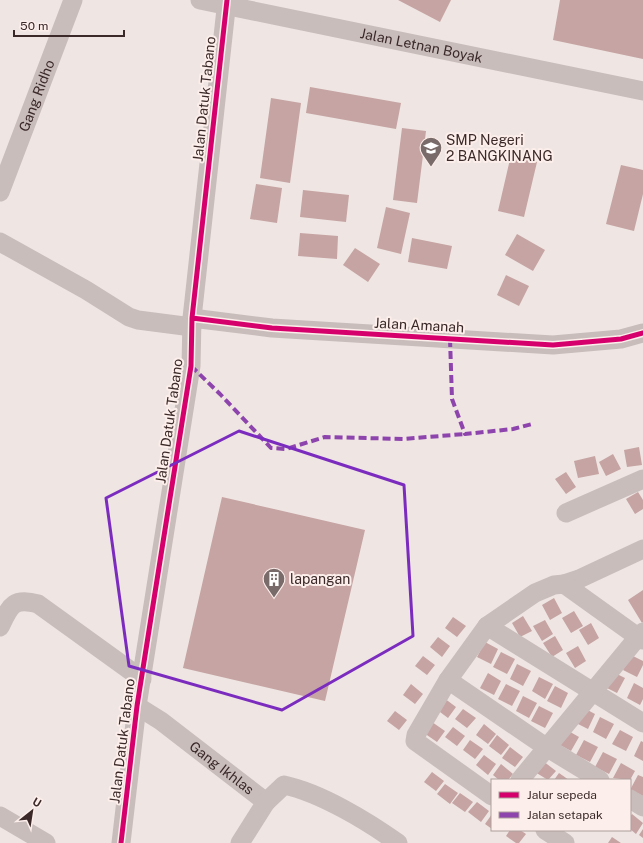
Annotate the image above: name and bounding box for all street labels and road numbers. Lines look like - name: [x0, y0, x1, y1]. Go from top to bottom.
- street label: Jalan Letnan Boyak: [359, 25, 484, 66]
- street label: Jalan Datuk Tabano: [189, 36, 219, 162]
- street label: Gang Ridho: [16, 58, 58, 134]
- street label: Jalan Amanah: [374, 315, 464, 335]
- street label: Jalan Datuk Tabano: [152, 358, 186, 484]
- street label: Jalan Datuk Tabano: [106, 678, 138, 804]
- street label: Gang Ikhlas: [186, 738, 257, 798]

